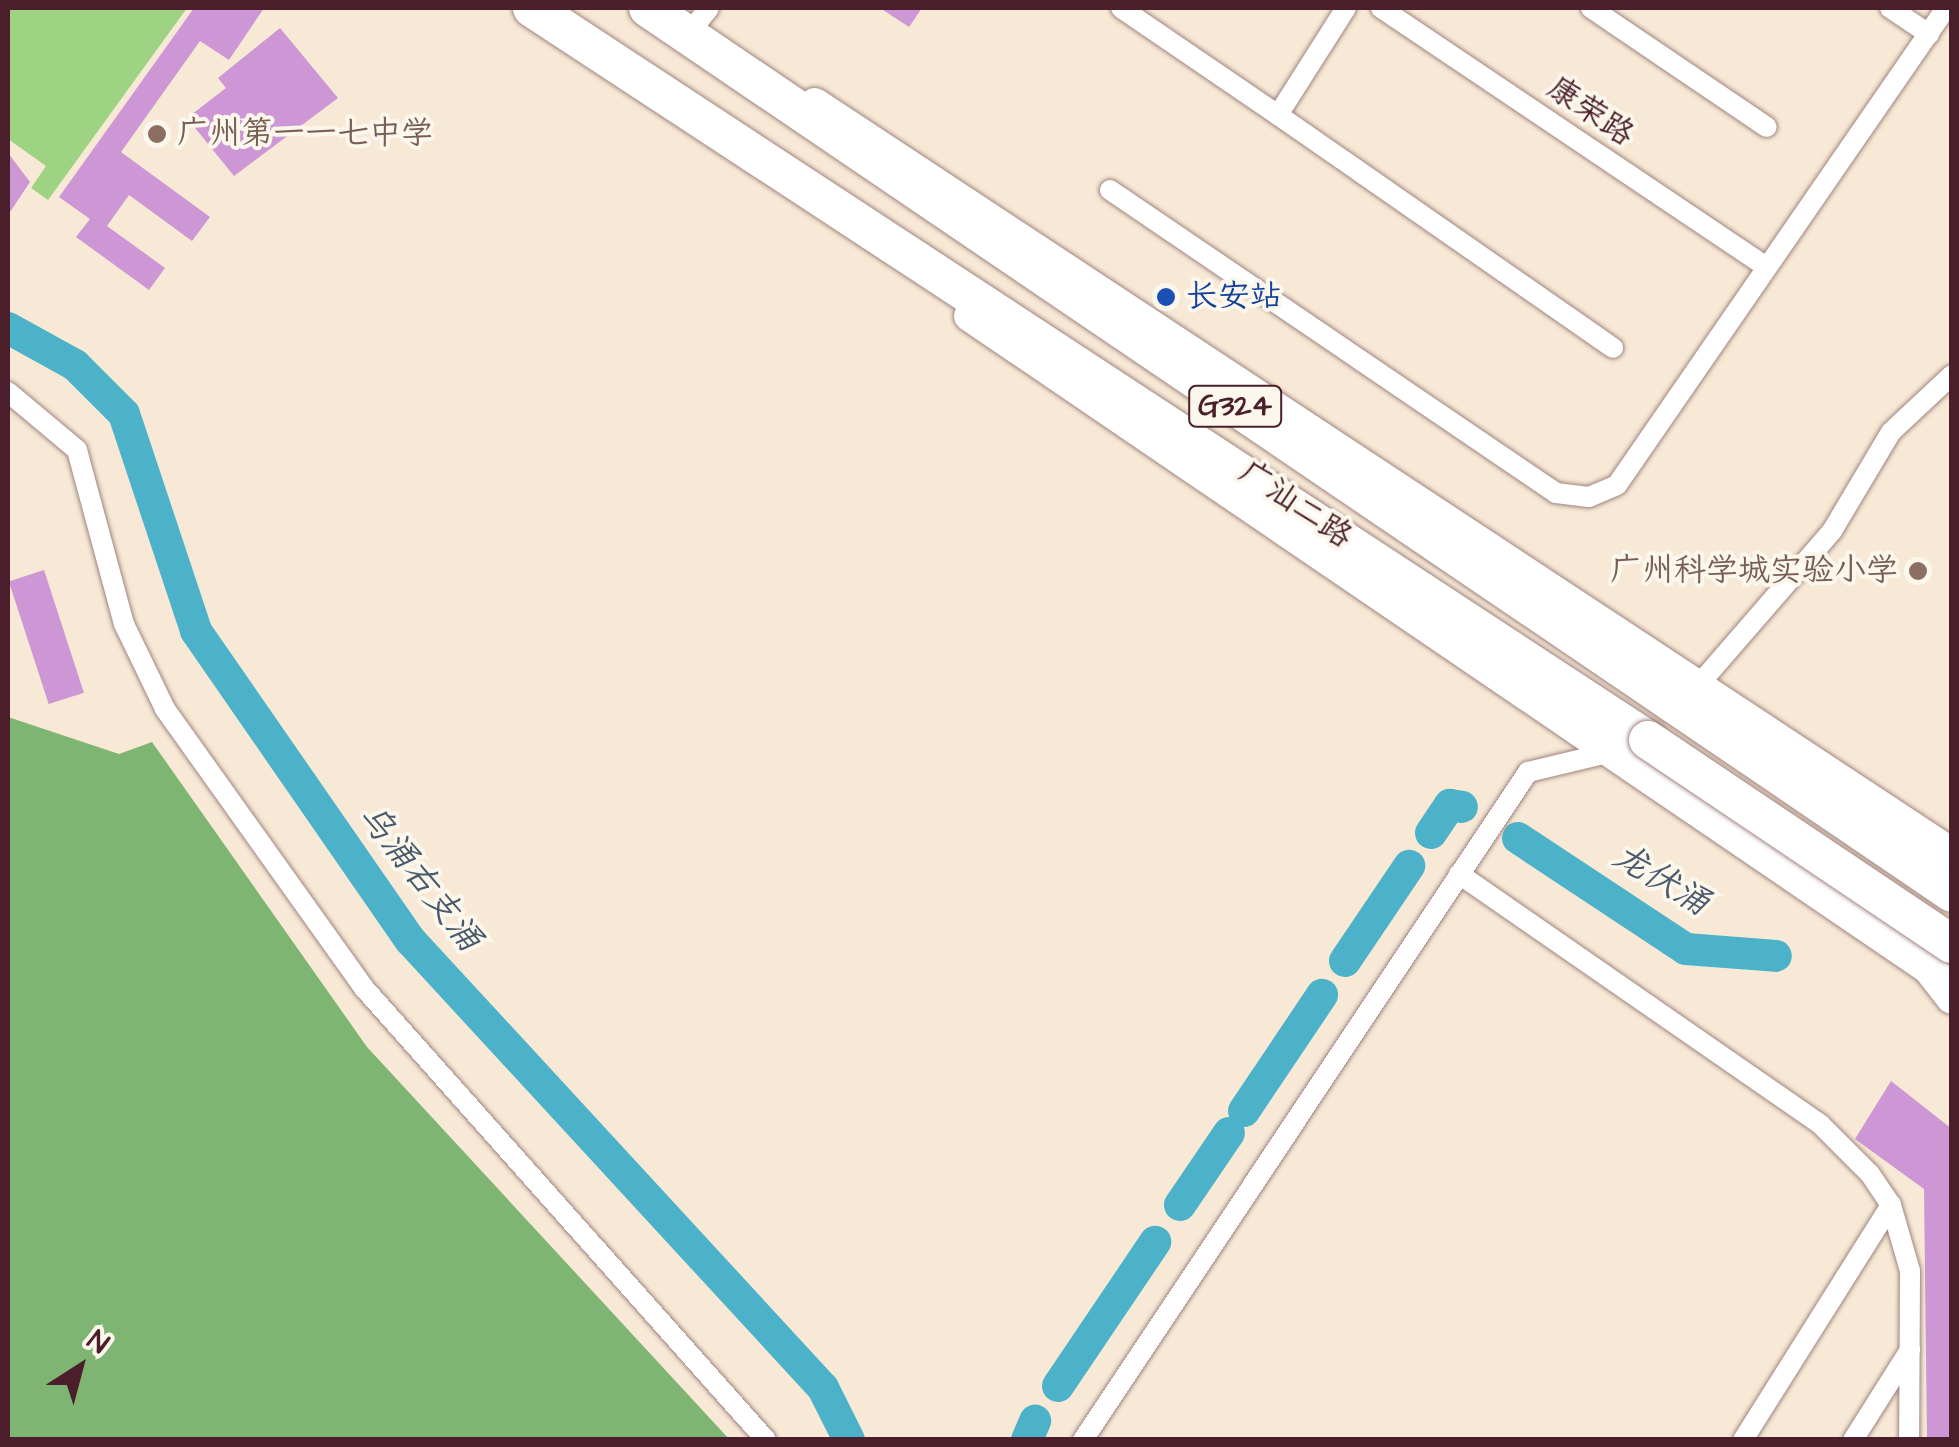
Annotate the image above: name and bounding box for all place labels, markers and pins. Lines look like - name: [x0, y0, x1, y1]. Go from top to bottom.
- place label: 广州第一一七中学: [177, 115, 433, 153]
- marker: 广州第一一七中学: [146, 123, 168, 145]
- place label: 长安站: [1186, 278, 1282, 316]
- marker: 长安站: [1155, 286, 1177, 308]
- place label: 广州科学城实验小学: [1610, 552, 1898, 590]
- marker: 广州科学城实验小学: [1907, 560, 1929, 582]

